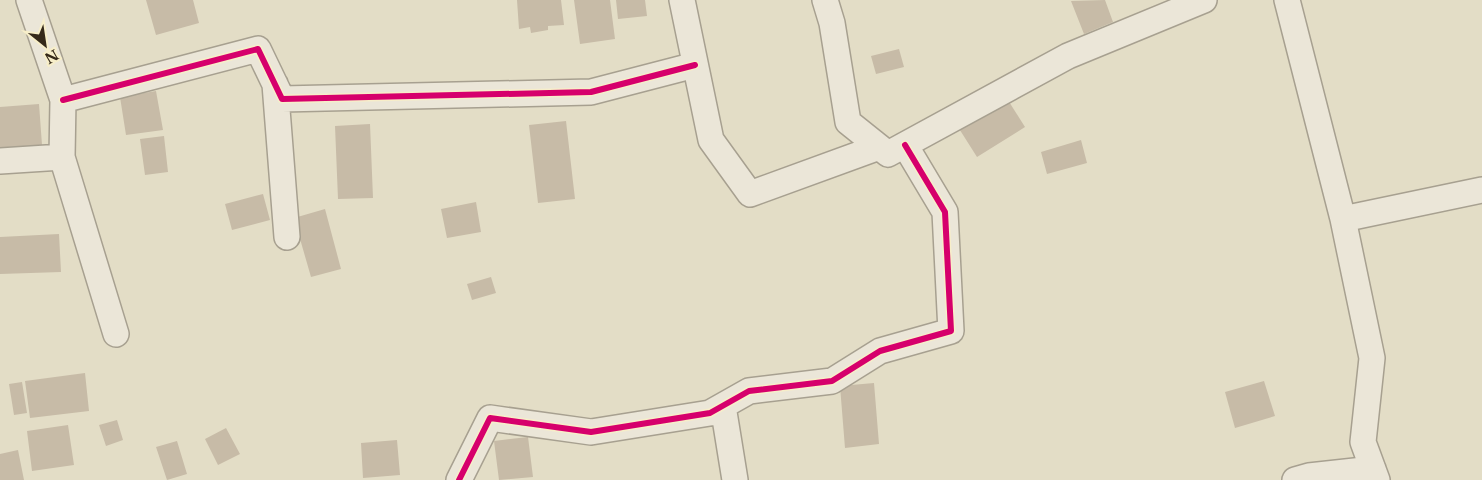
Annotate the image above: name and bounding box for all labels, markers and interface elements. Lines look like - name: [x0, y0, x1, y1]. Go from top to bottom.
- north arrow: [20, 20, 70, 70]
- text: N: [41, 45, 62, 67]

